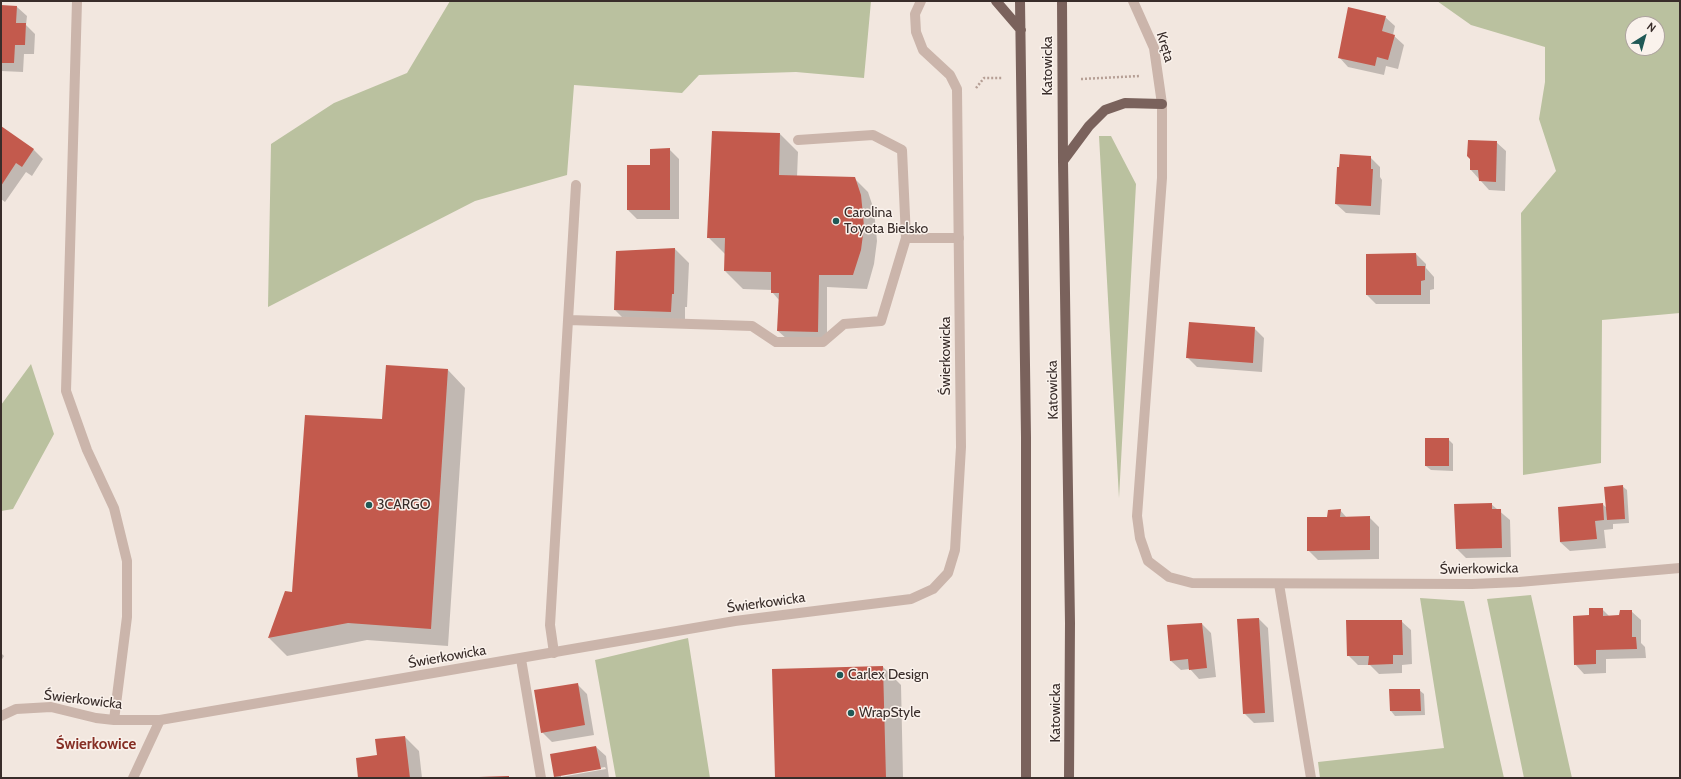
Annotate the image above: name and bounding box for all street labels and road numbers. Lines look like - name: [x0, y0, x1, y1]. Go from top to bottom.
- street label: Kręta: [1152, 30, 1178, 64]
- street label: Katowicka: [1040, 36, 1056, 96]
- street label: Świerkowicka: [938, 317, 954, 395]
- street label: Katowicka: [1044, 360, 1062, 420]
- street label: Świerkowicka: [1439, 560, 1519, 578]
- street label: Świerkowicka: [726, 589, 806, 617]
- street label: Świerkowicka: [407, 642, 487, 672]
- street label: Katowicka: [1048, 683, 1064, 743]
- street label: Świerkowicka: [43, 687, 123, 713]

